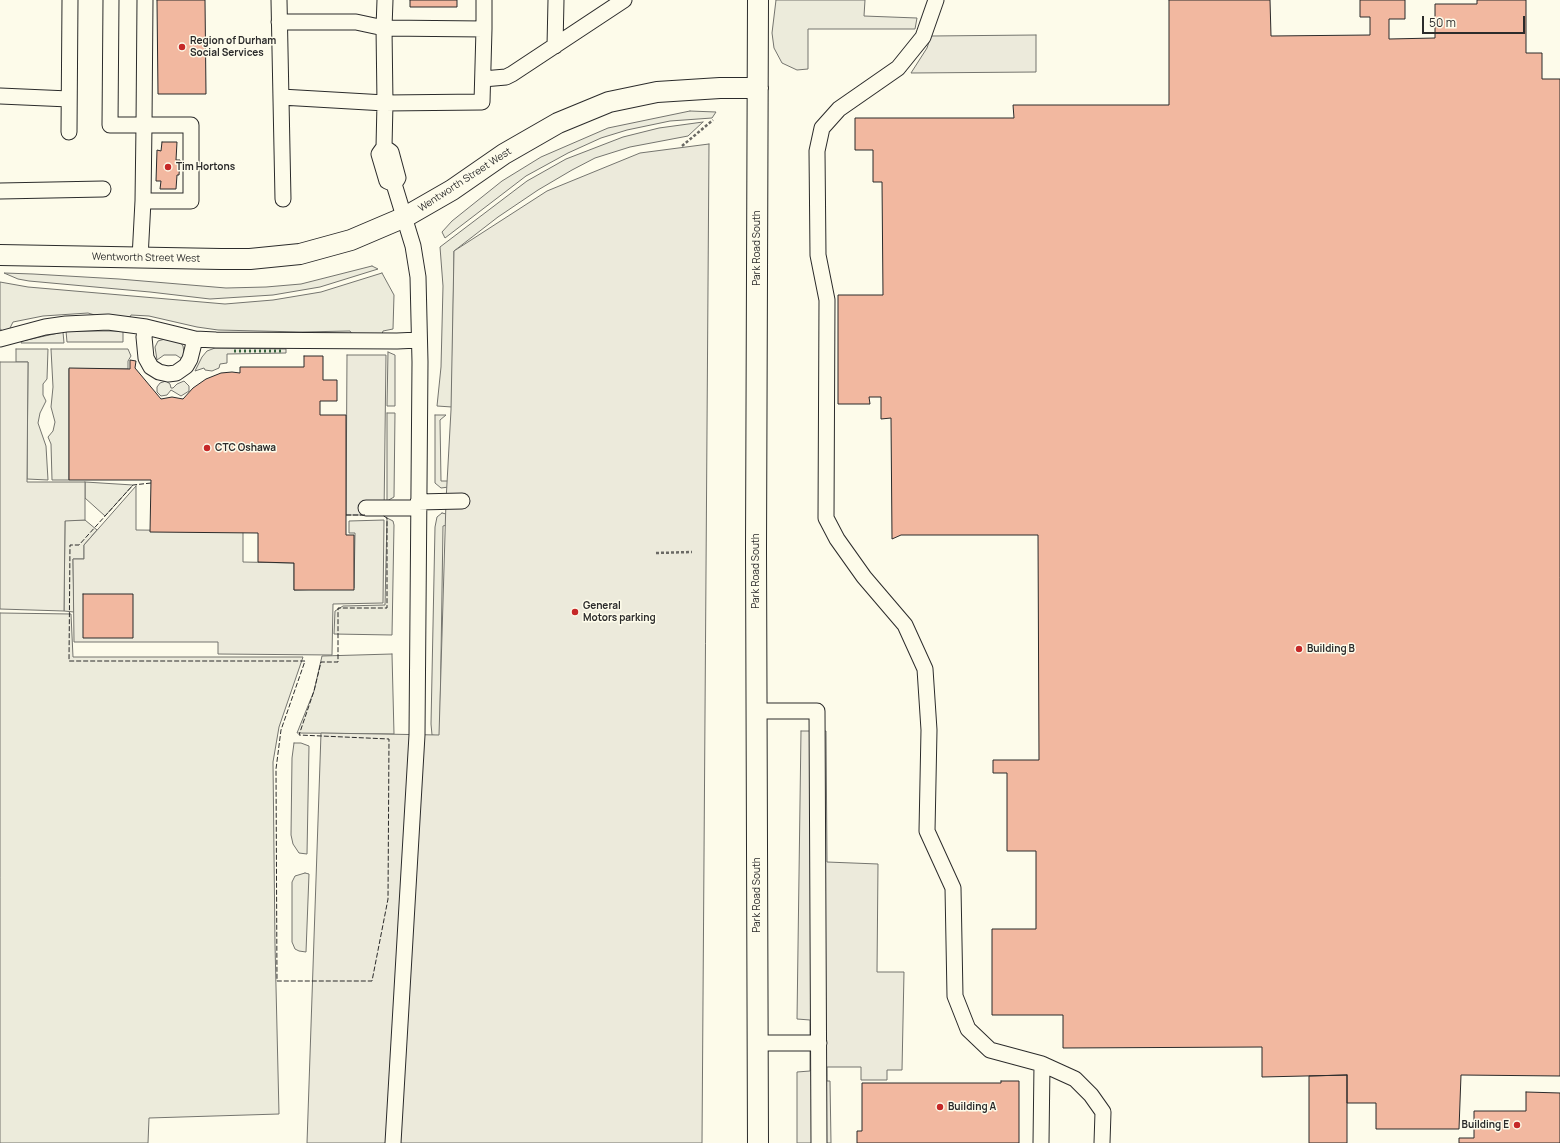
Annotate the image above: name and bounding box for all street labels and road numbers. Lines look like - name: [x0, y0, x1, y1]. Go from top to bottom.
- street label: Wentworth Street West: [416, 145, 514, 215]
- street label: Park Road South: [751, 210, 763, 286]
- street label: Wentworth Street West: [92, 251, 200, 265]
- street label: Park Road South: [750, 533, 762, 609]
- street label: Park Road South: [751, 857, 763, 933]

